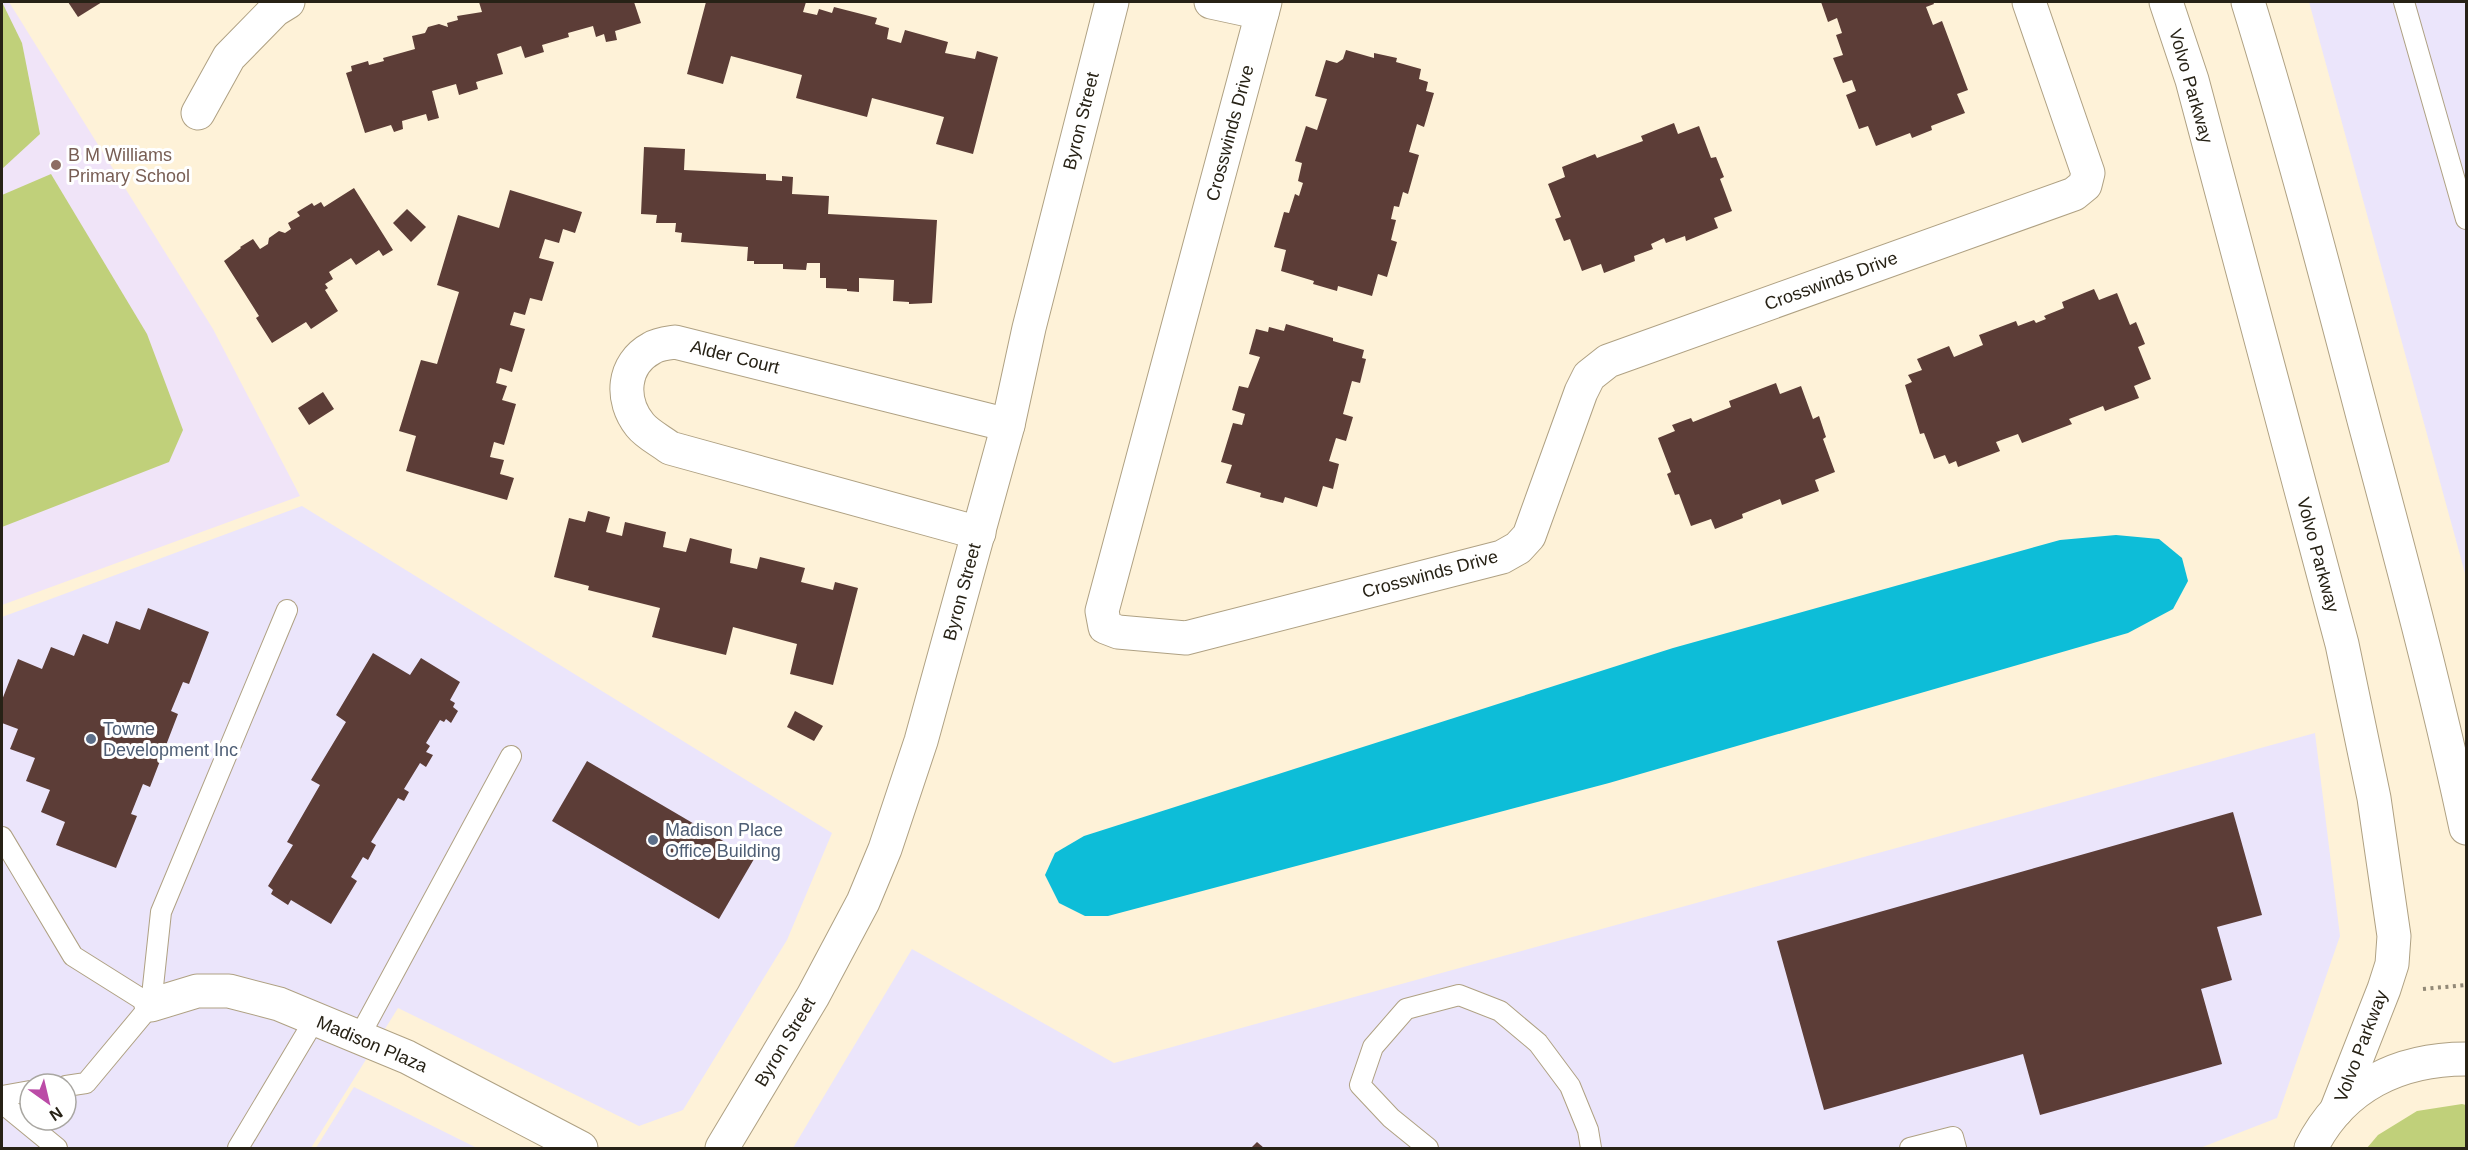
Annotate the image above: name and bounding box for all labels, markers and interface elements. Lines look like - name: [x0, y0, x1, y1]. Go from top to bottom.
- street label: Volvo Parkway: [2165, 26, 2217, 146]
- street label: Crosswinds Drive: [1202, 63, 1258, 203]
- street label: Byron Street: [1059, 70, 1103, 172]
- place label: B M Williams Primary School: [68, 145, 190, 186]
- marker: B M Williams Primary School: [49, 158, 63, 172]
- street label: Crosswinds Drive: [1762, 248, 1900, 314]
- street label: Alder Court: [688, 336, 782, 378]
- street label: Volvo Parkway: [2293, 495, 2343, 615]
- street label: Byron Street: [939, 541, 985, 643]
- street label: Crosswinds Drive: [1360, 546, 1500, 602]
- place label: Towne Development Inc: [103, 719, 238, 760]
- marker: Towne Development Inc: [84, 732, 98, 746]
- place label: Madison Place Office Building: [665, 820, 783, 861]
- marker: Madison Place Office Building: [646, 833, 660, 847]
- street label: Volvo Parkway: [2331, 987, 2391, 1105]
- street label: Byron Street: [751, 994, 819, 1090]
- street label: Madison Plaza: [314, 1012, 431, 1077]
- north arrow: [18, 1072, 78, 1132]
- text: N: [47, 1104, 66, 1124]

